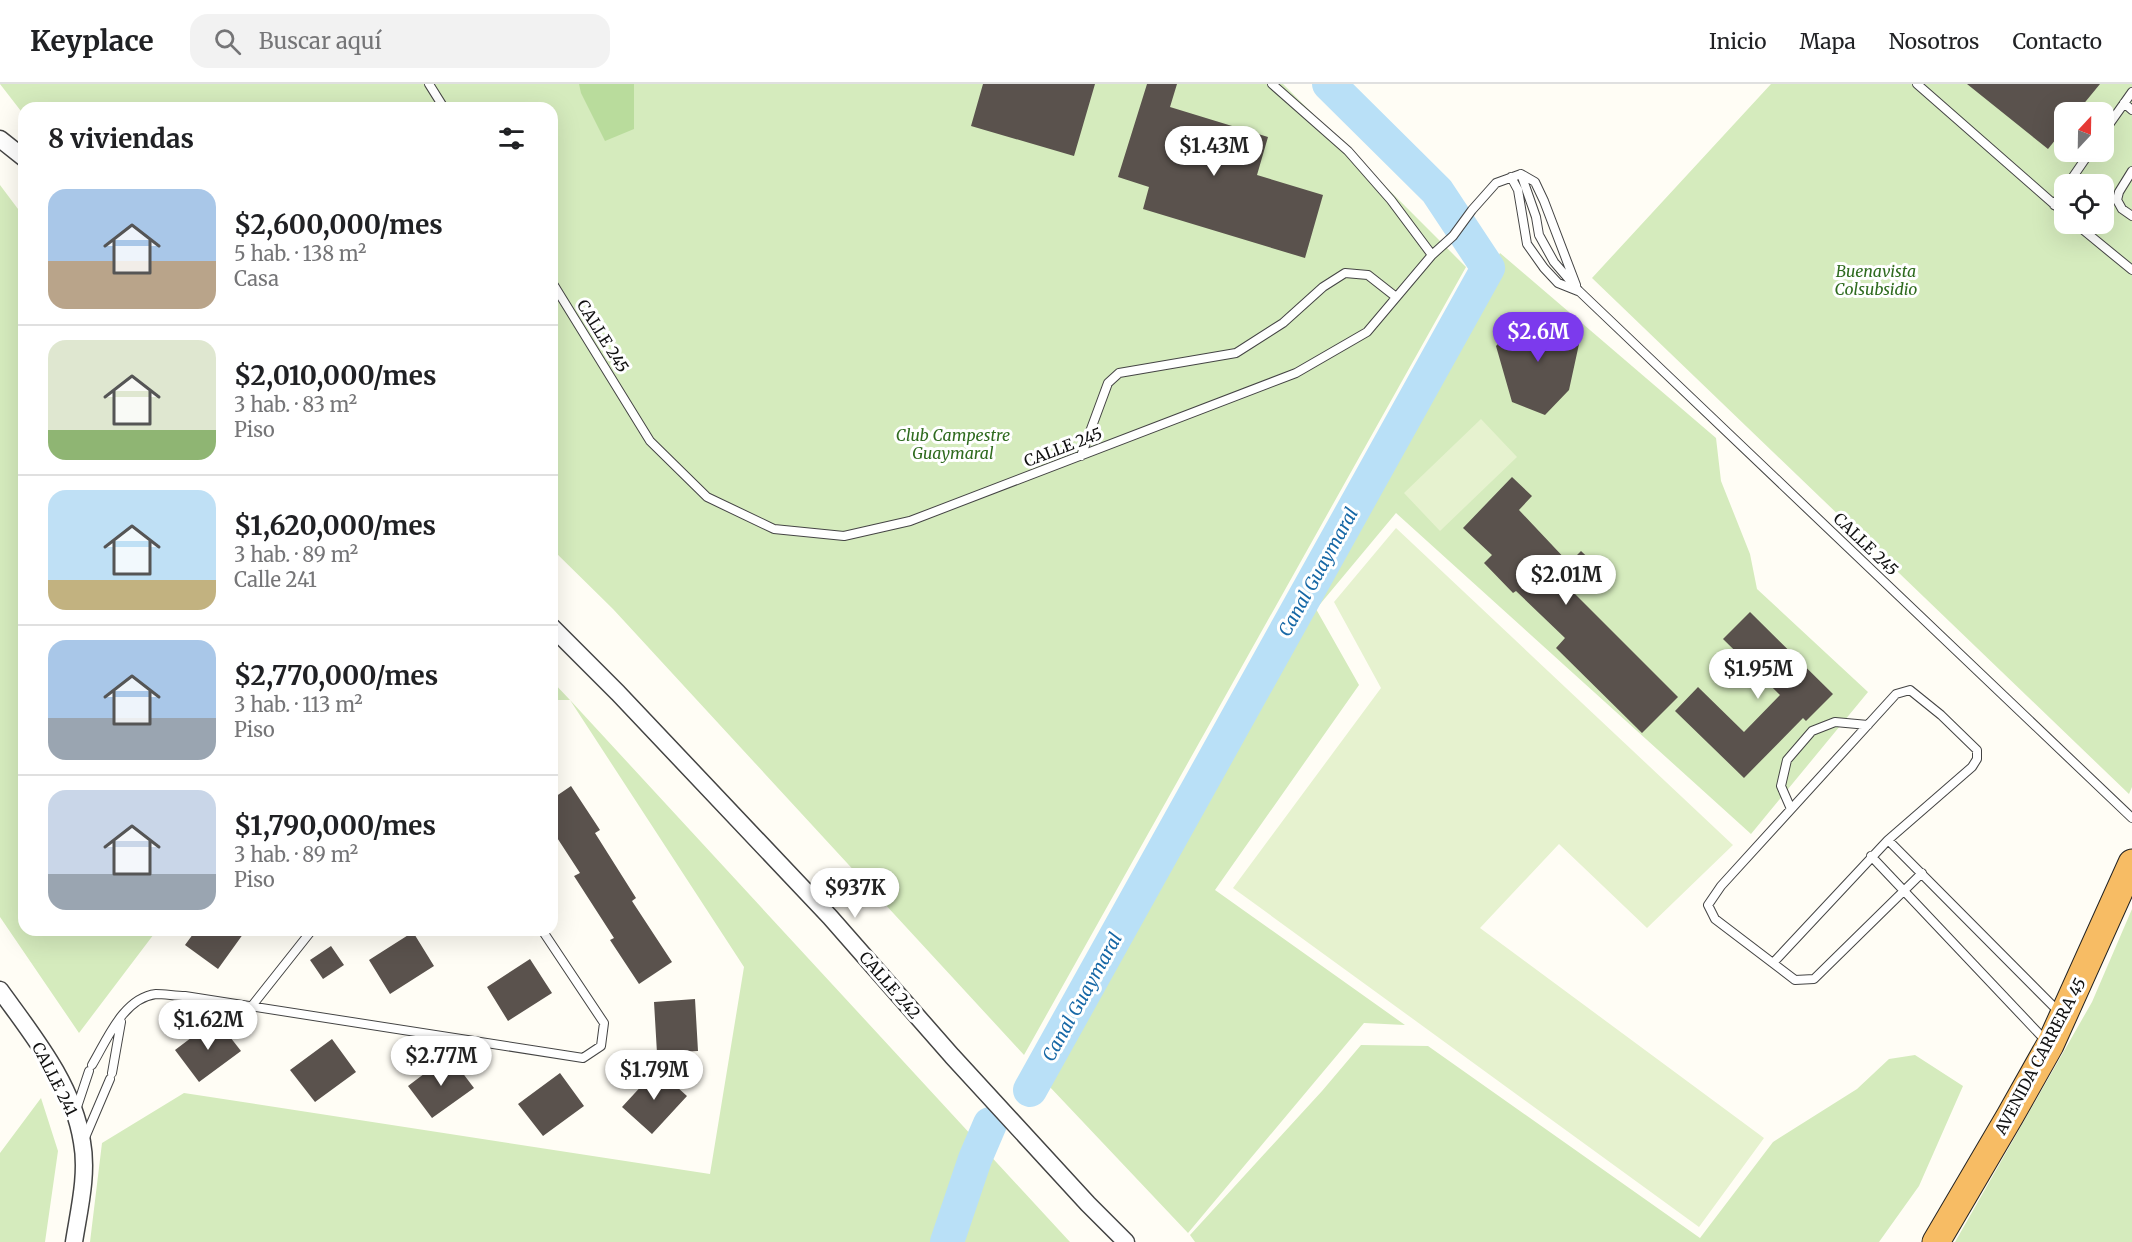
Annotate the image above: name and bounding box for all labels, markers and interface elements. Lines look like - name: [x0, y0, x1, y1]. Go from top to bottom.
- search box: [190, 14, 610, 68]
- text: Keyplace: [30, 23, 154, 59]
- icon: search: [211, 25, 244, 58]
- text: Buscar aquí: [259, 27, 382, 55]
- text: Inicio: [1709, 28, 1767, 55]
- text: Mapa: [1800, 28, 1856, 55]
- text: Nosotros: [1889, 28, 1979, 55]
- text: Contacto: [2012, 28, 2102, 55]
- north arrow: [2054, 102, 2114, 162]
- map controls: [2054, 102, 2114, 234]
- text: 8 viviendas: [48, 122, 194, 155]
- icon: filters: [495, 122, 528, 155]
- pin: $1.43M: [1165, 126, 1263, 177]
- text: $1.43M: [1179, 133, 1249, 158]
- button: locate: [2054, 174, 2114, 234]
- text: $2,600,000/mes: [234, 208, 443, 241]
- icon: home: [96, 213, 168, 285]
- text: 5 hab. · 138 m²: [234, 241, 366, 266]
- park label: Buenavista Colsubsidio: [1835, 261, 1917, 299]
- text: Casa: [234, 266, 279, 291]
- street label: CALLE 245: [573, 296, 633, 376]
- pin: $2.6M: [1496, 312, 1580, 363]
- text: $2.6M: [1507, 319, 1569, 344]
- text: $2,010,000/mes: [234, 359, 436, 392]
- icon: home: [96, 364, 168, 436]
- text: 3 hab. · 83 m²: [234, 392, 357, 417]
- text: Piso: [234, 417, 275, 442]
- street label: CALLE 245: [1021, 423, 1105, 471]
- park label: Club Campestre Guaymaral: [896, 425, 1010, 463]
- water label: Canal Guaymaral: [1273, 504, 1363, 640]
- street label: CALLE 245: [1830, 508, 1902, 580]
- text: $1,620,000/mes: [234, 509, 436, 542]
- icon: home: [96, 514, 168, 586]
- text: 3 hab. · 89 m²: [234, 542, 358, 567]
- pin: $2.01M: [1517, 555, 1615, 606]
- text: $2.01M: [1530, 562, 1602, 587]
- text: Calle 241: [234, 567, 317, 592]
- pin: $1.95M: [1709, 649, 1807, 700]
- text: $1.95M: [1723, 656, 1793, 681]
- text: $2,770,000/mes: [234, 659, 438, 692]
- icon: home: [96, 664, 168, 736]
- text: 3 hab. · 113 m²: [234, 692, 363, 717]
- text: Piso: [234, 717, 275, 742]
- text: $1,790,000/mes: [234, 809, 436, 842]
- icon: home: [96, 814, 168, 886]
- text: 3 hab. · 89 m²: [234, 842, 358, 867]
- text: Piso: [234, 867, 275, 892]
- pin: $937K: [813, 868, 897, 919]
- text: $937K: [824, 875, 886, 900]
- water label: Canal Guaymaral: [1037, 929, 1127, 1065]
- street label: CALLE 242: [855, 947, 925, 1023]
- street label: AVENIDA CARRERA 45: [1990, 974, 2090, 1139]
- pin: $1.62M: [159, 1000, 257, 1051]
- text: $1.62M: [172, 1007, 244, 1032]
- pin: $2.77M: [392, 1036, 490, 1087]
- street label: CALLE 241: [28, 1039, 82, 1119]
- text: $2.77M: [405, 1043, 477, 1068]
- pin: $1.79M: [605, 1050, 703, 1101]
- text: $1.79M: [619, 1057, 689, 1082]

